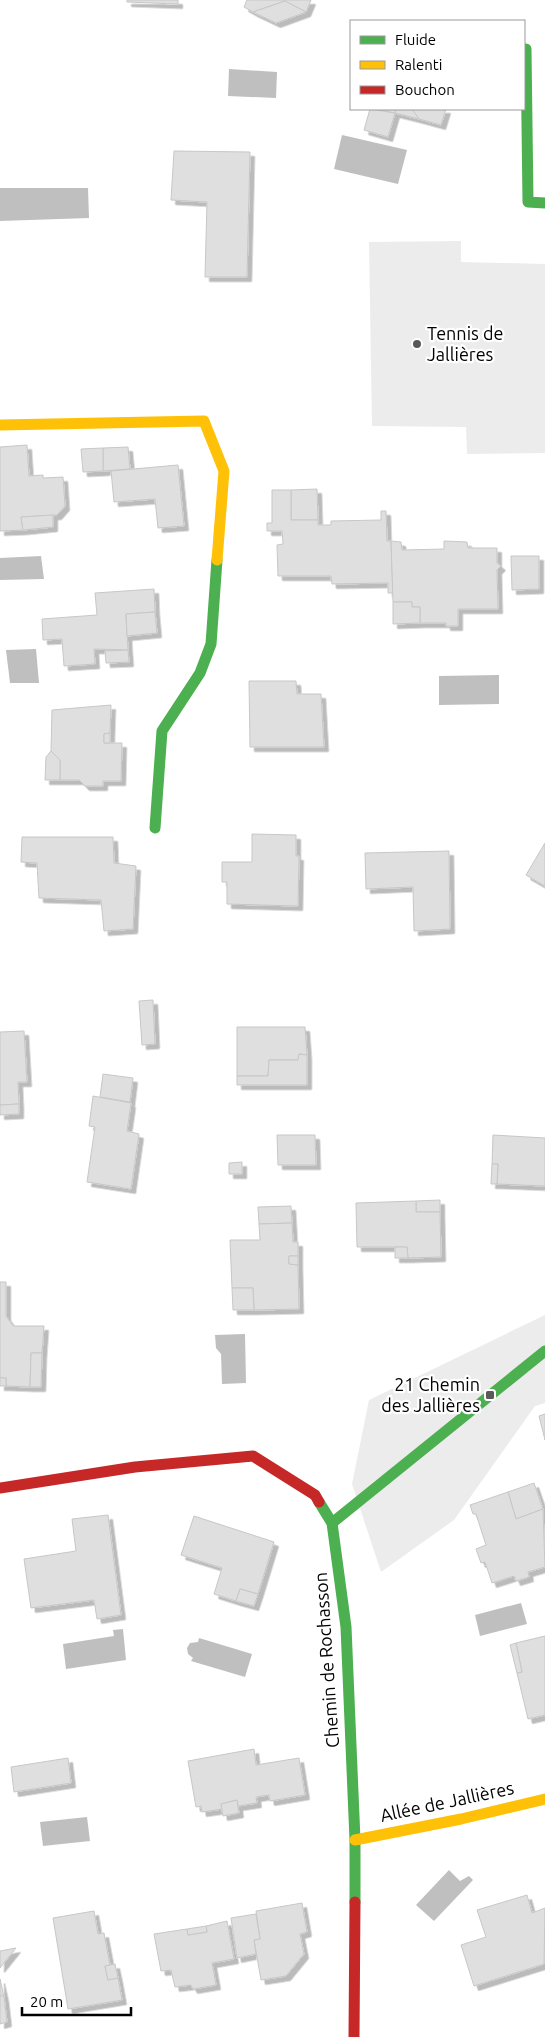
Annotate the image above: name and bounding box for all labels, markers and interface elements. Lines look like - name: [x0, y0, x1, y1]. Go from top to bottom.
- legend: [350, 20, 525, 110]
- text: Fluide: [395, 31, 436, 48]
- text: Ralenti: [395, 56, 442, 73]
- text: Bouchon: [395, 81, 455, 98]
- place label: Tennis de Jallières: [427, 323, 503, 364]
- marker: Tennis de Jallières: [411, 338, 423, 350]
- place label: 21 Chemin des Jallières: [381, 1374, 480, 1415]
- marker: 21 Chemin des Jallières: [484, 1389, 496, 1401]
- street label: Chemin de Rochasson: [310, 1571, 342, 1749]
- street label: Allée de Jallières: [378, 1777, 516, 1825]
- scale bar: [22, 1984, 131, 2016]
- text: 20 m: [30, 1993, 63, 2010]

